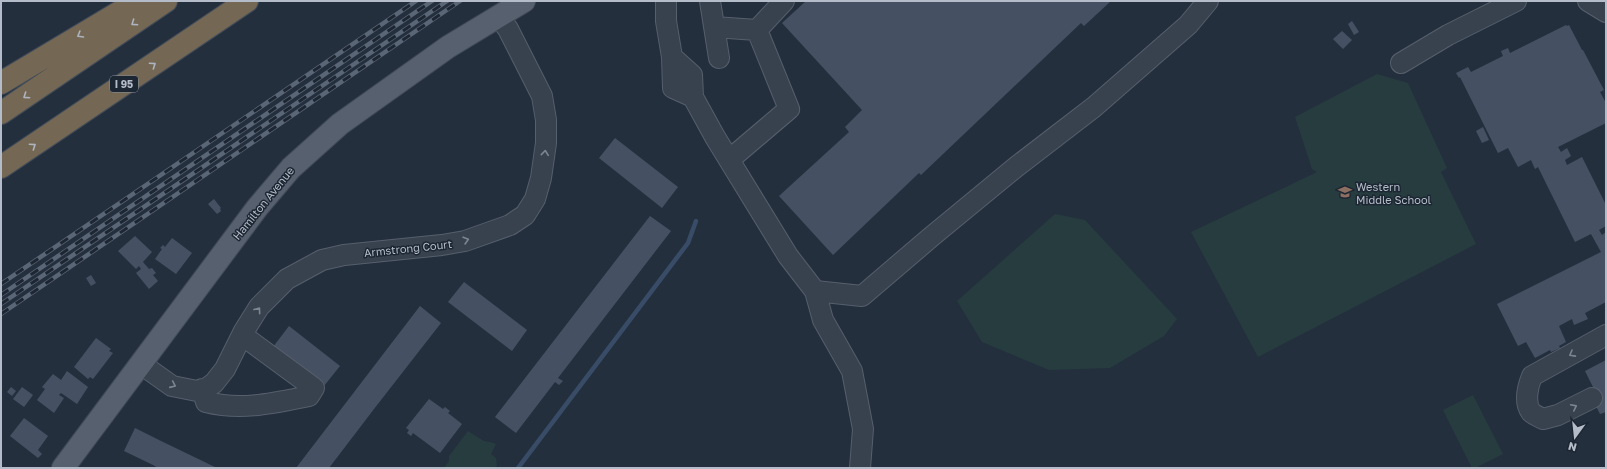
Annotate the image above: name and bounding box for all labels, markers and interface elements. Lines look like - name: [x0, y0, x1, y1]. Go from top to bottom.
- one-way arrow: [131, 18, 138, 26]
- one-way arrow: [77, 30, 84, 38]
- one-way arrow: [148, 63, 155, 70]
- road number: I 95: [110, 76, 138, 92]
- one-way arrow: [24, 91, 31, 98]
- one-way arrow: [29, 143, 36, 150]
- one-way arrow: [540, 150, 549, 156]
- street label: Hamilton Avenue: [230, 164, 296, 242]
- place label: Western Middle School: [1356, 180, 1431, 206]
- school or university icon: Western Middle School: [1337, 184, 1353, 200]
- street label: Armstrong Court: [363, 237, 453, 259]
- one-way arrow: [463, 237, 470, 245]
- one-way arrow: [253, 307, 260, 314]
- one-way arrow: [1569, 350, 1576, 357]
- one-way arrow: [169, 380, 176, 388]
- one-way arrow: [1570, 404, 1578, 411]
- north arrow: [1555, 417, 1595, 457]
- text: N: [1567, 440, 1578, 455]

